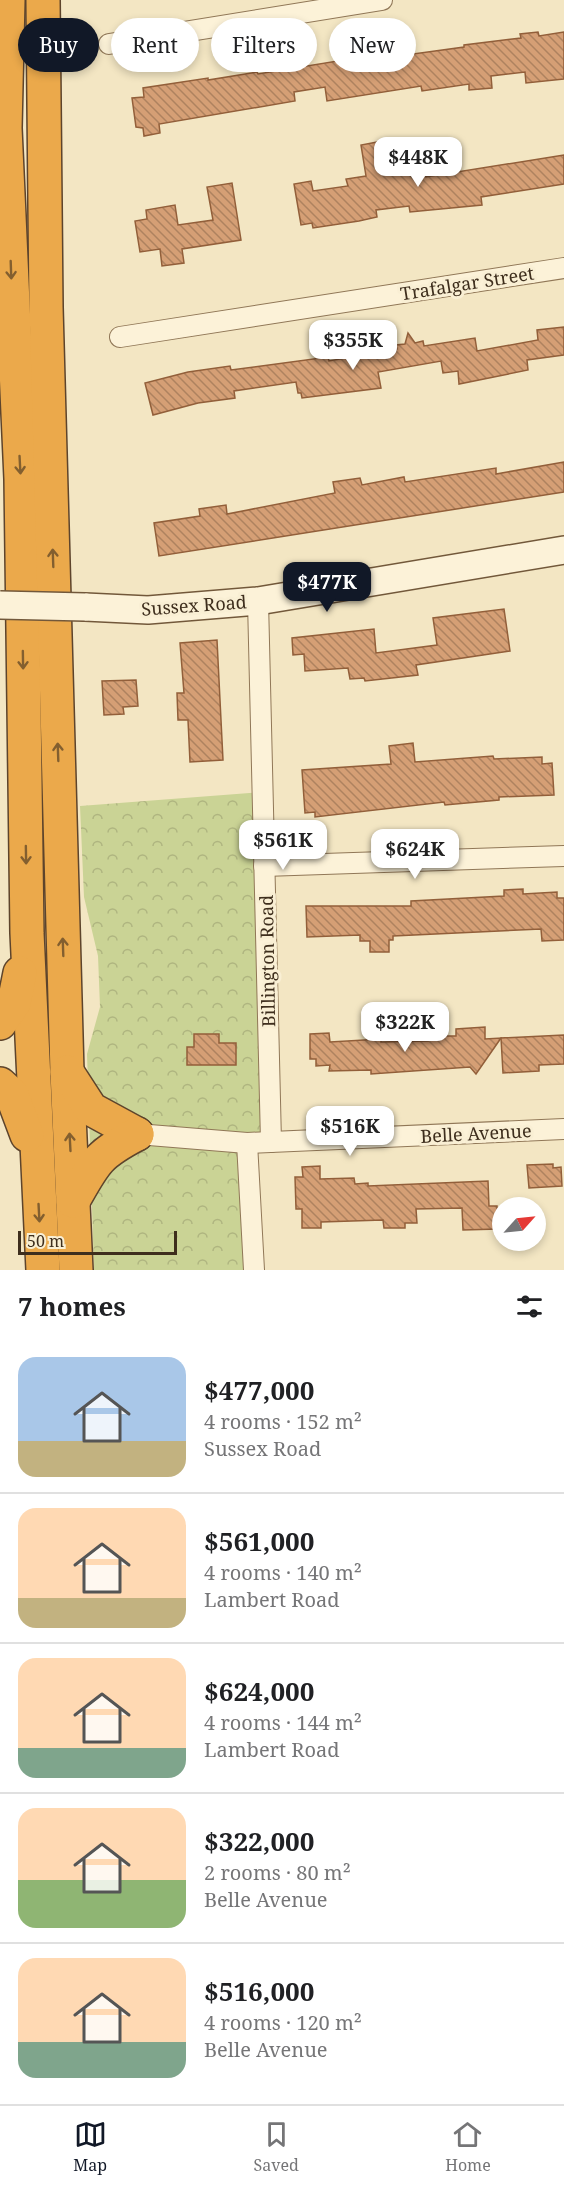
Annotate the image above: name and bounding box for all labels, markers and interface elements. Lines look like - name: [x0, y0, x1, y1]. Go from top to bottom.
- chip: Buy: [18, 18, 99, 72]
- chip: Rent: [111, 18, 199, 72]
- chip: Filters: [211, 18, 317, 72]
- chip: New: [329, 18, 416, 72]
- pin: $448K: [376, 137, 460, 188]
- text: $448K: [388, 143, 448, 170]
- one-way arrow: [6, 260, 17, 279]
- street label: Trafalgar Street: [399, 261, 535, 305]
- pin: $355K: [311, 320, 395, 371]
- text: $355K: [323, 326, 383, 353]
- one-way arrow: [15, 454, 26, 474]
- one-way arrow: [47, 548, 59, 568]
- pin: $477K: [285, 562, 369, 613]
- text: $477K: [297, 568, 357, 595]
- street label: Sussex Road: [141, 589, 247, 621]
- one-way arrow: [17, 649, 29, 669]
- one-way arrow: [53, 743, 64, 763]
- pin: $561K: [241, 820, 325, 871]
- text: $561K: [253, 826, 313, 853]
- pin: $624K: [373, 829, 457, 880]
- text: $624K: [385, 835, 445, 862]
- one-way arrow: [20, 844, 32, 864]
- street label: Billington Road: [254, 895, 280, 1027]
- one-way arrow: [58, 938, 69, 958]
- pin: $322K: [363, 1002, 447, 1053]
- text: $322K: [375, 1008, 435, 1035]
- pin: $516K: [308, 1106, 392, 1157]
- text: $516K: [320, 1112, 380, 1139]
- street label: Belle Avenue: [420, 1118, 532, 1148]
- one-way arrow: [65, 1133, 76, 1153]
- north arrow: [492, 1197, 546, 1251]
- map controls: [492, 1197, 546, 1251]
- one-way arrow: [34, 1203, 45, 1223]
- scale bar: [18, 1228, 177, 1256]
- text: 50 m: [27, 1230, 64, 1252]
- text: 7 homes: [18, 1288, 126, 1324]
- icon: filters: [513, 1290, 546, 1323]
- text: $477,000: [204, 1372, 314, 1408]
- icon: home: [66, 1381, 138, 1453]
- text: 4 rooms · 152 m²: [204, 1408, 362, 1435]
- text: Sussex Road: [204, 1435, 321, 1462]
- text: $561,000: [204, 1523, 314, 1559]
- icon: home: [66, 1532, 138, 1604]
- text: 4 rooms · 140 m²: [204, 1559, 362, 1586]
- text: Lambert Road: [204, 1586, 339, 1613]
- text: $624,000: [204, 1673, 314, 1709]
- icon: home: [66, 1682, 138, 1754]
- text: 4 rooms · 144 m²: [204, 1709, 362, 1736]
- text: Lambert Road: [204, 1736, 339, 1763]
- text: $322,000: [204, 1823, 314, 1859]
- icon: home: [66, 1832, 138, 1904]
- text: 2 rooms · 80 m²: [204, 1859, 351, 1886]
- text: Belle Avenue: [204, 1886, 328, 1913]
- text: $516,000: [204, 1973, 314, 2009]
- icon: home: [66, 1982, 138, 2054]
- text: 4 rooms · 120 m²: [204, 2009, 362, 2036]
- text: Belle Avenue: [204, 2036, 328, 2063]
- tab: Map: [73, 2118, 107, 2176]
- tab: Saved: [253, 2118, 299, 2176]
- tab: Home: [445, 2118, 491, 2176]

